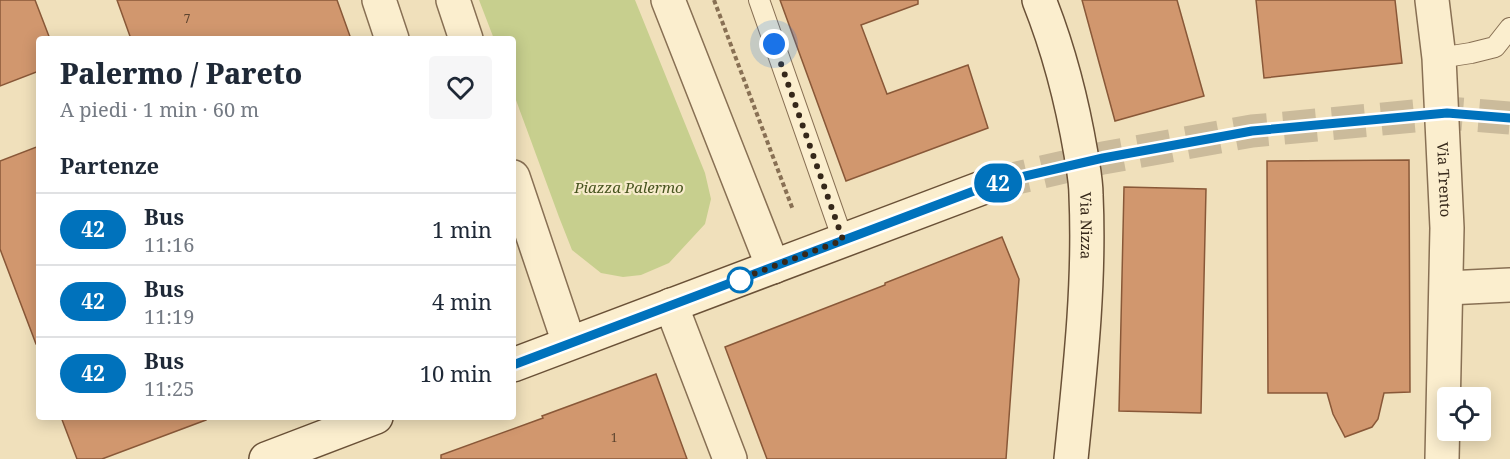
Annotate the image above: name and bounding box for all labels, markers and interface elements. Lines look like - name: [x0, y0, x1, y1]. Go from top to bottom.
- house number: 7: [184, 10, 191, 27]
- your location: [759, 29, 789, 59]
- text: Palermo / Pareto: [60, 54, 302, 92]
- button: heart: [429, 56, 492, 119]
- text: A piedi · 1 min · 60 m: [60, 96, 259, 123]
- street label: Via Trento: [1433, 141, 1456, 217]
- text: Partenze: [60, 150, 159, 180]
- line badge: 42: [971, 164, 1025, 202]
- text: 42: [986, 169, 1010, 197]
- park label: Piazza Palermo: [573, 177, 684, 197]
- street label: Via Nizza: [1076, 192, 1097, 260]
- text: Bus: [144, 201, 184, 231]
- text: 1 min: [432, 214, 492, 244]
- text: 42: [81, 215, 105, 243]
- text: 11:16: [144, 231, 194, 258]
- unlabelled marker: [727, 267, 753, 293]
- text: Bus: [144, 273, 184, 303]
- text: 4 min: [432, 286, 492, 316]
- text: 42: [81, 287, 105, 315]
- text: 11:19: [144, 303, 194, 330]
- text: Bus: [144, 345, 184, 375]
- text: 10 min: [420, 358, 492, 388]
- text: 42: [81, 359, 105, 387]
- text: 11:25: [144, 375, 194, 402]
- map controls: [1437, 387, 1491, 441]
- button: locate: [1437, 387, 1491, 441]
- house number: 1: [611, 429, 617, 446]

